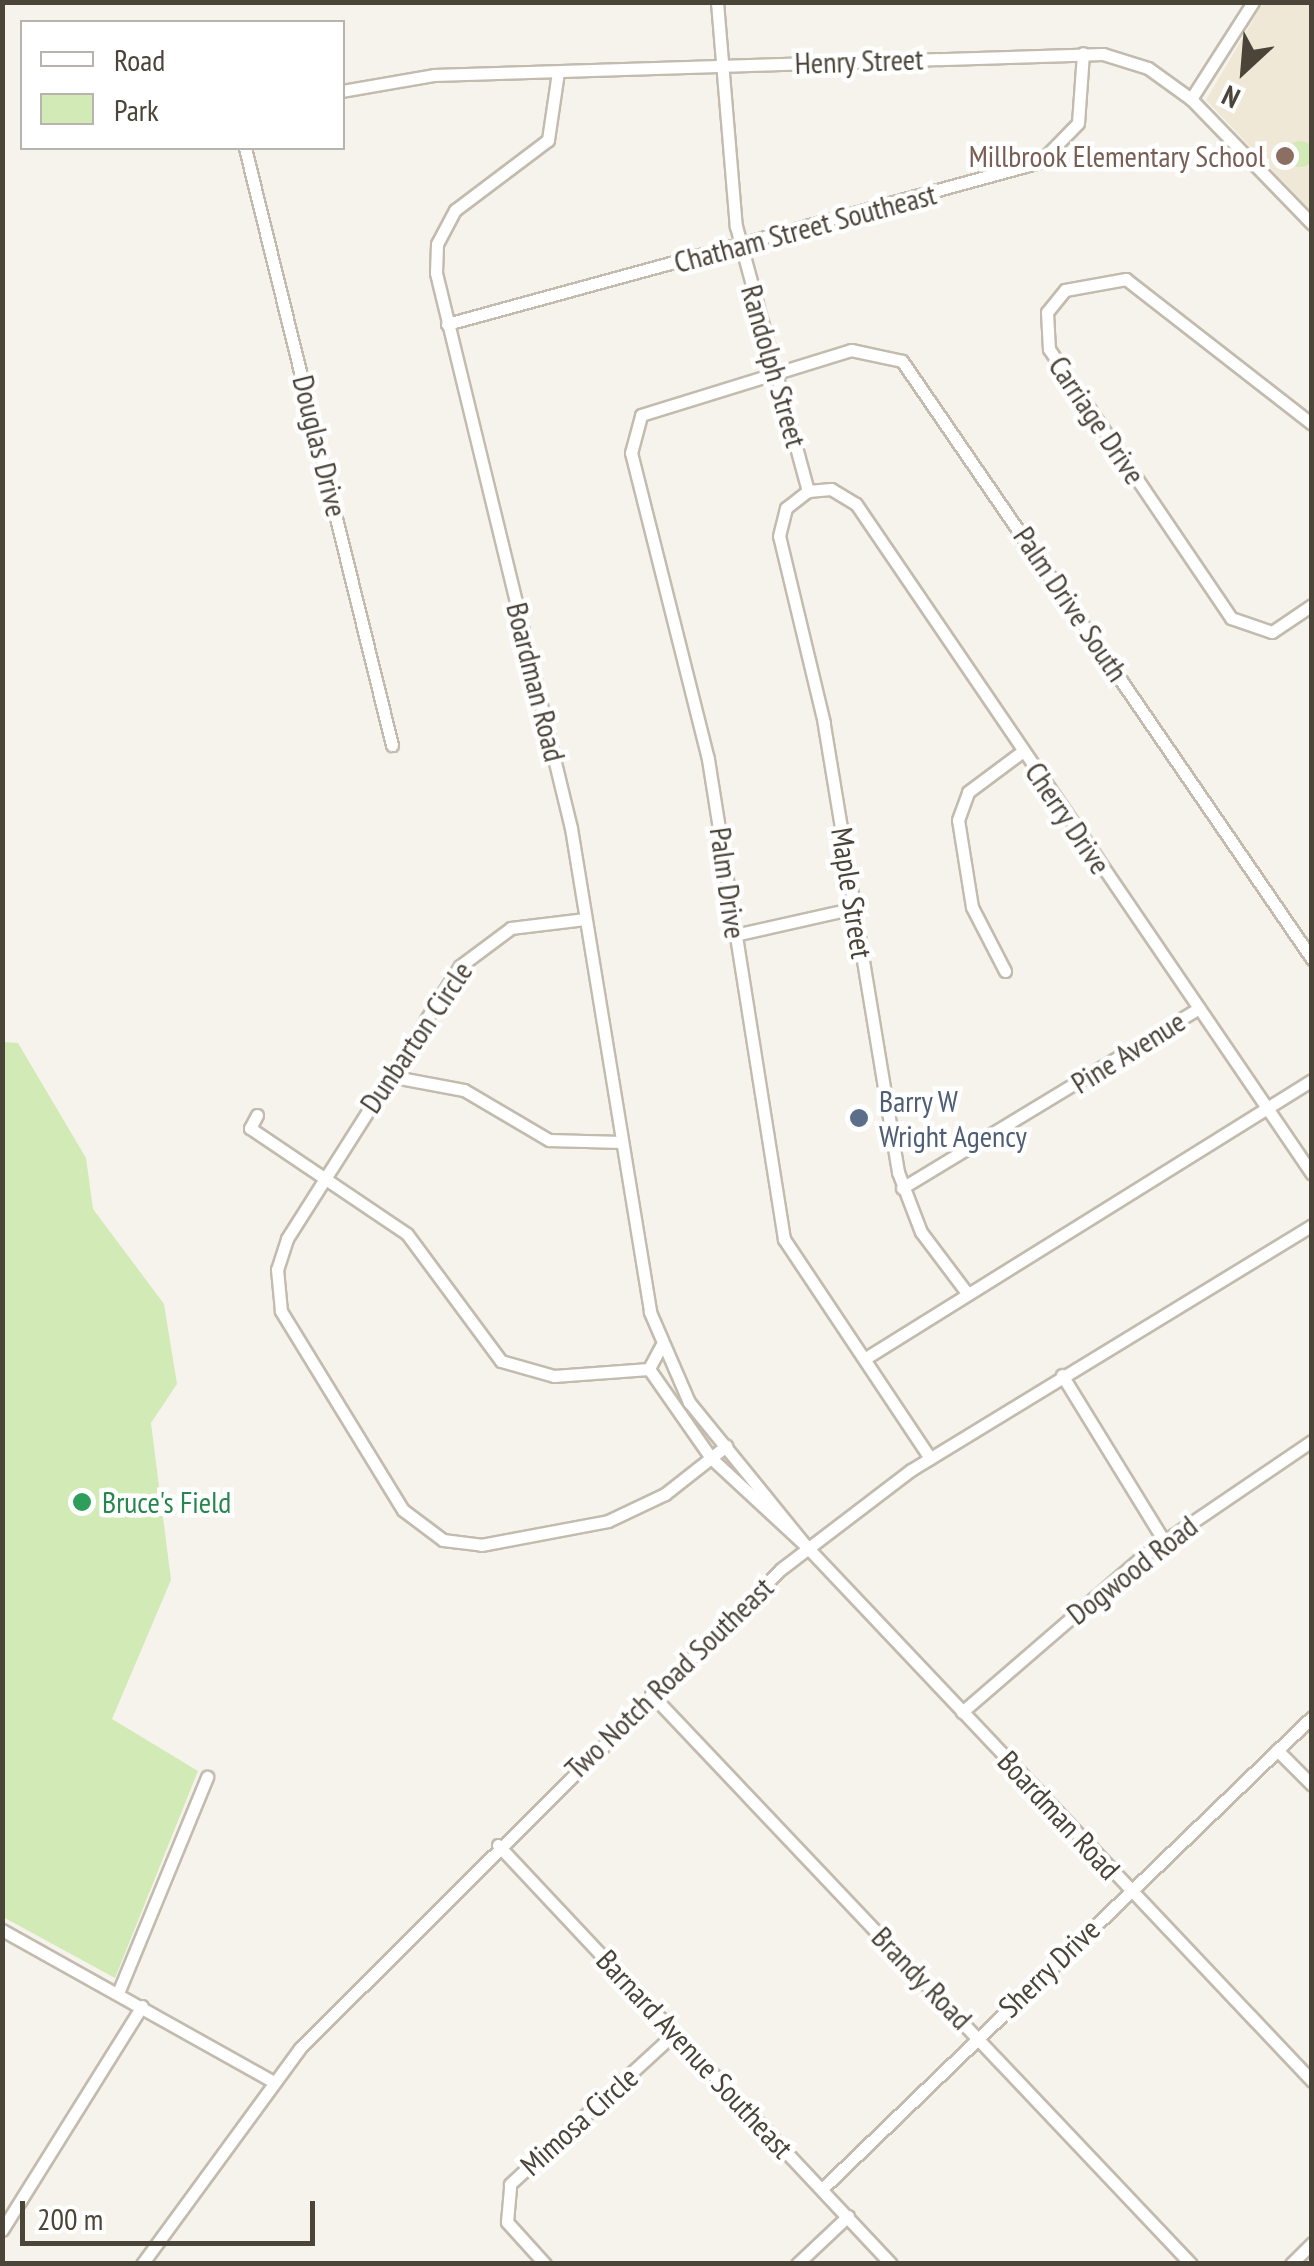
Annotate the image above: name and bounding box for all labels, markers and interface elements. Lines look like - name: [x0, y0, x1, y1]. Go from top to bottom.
- legend: [20, 20, 345, 150]
- north arrow: [1194, 20, 1294, 120]
- text: Road: [114, 40, 165, 79]
- street label: Henry Street: [794, 41, 924, 81]
- text: N: [1216, 77, 1246, 117]
- text: Park: [114, 90, 159, 129]
- place label: Millbrook Elementary School: [967, 138, 1265, 174]
- marker: Millbrook Elementary School: [1274, 145, 1296, 167]
- street label: Chatham Street Southeast: [670, 176, 940, 280]
- street label: Randolph Street: [734, 281, 814, 451]
- street label: Carriage Drive: [1041, 349, 1153, 491]
- street label: Douglas Drive: [285, 371, 355, 521]
- street label: Palm Drive South: [1006, 520, 1136, 688]
- street label: Boardman Road: [499, 599, 573, 765]
- street label: Cherry Drive: [1017, 755, 1119, 881]
- street label: Palm Drive: [702, 825, 754, 941]
- street label: Maple Street: [824, 825, 880, 961]
- street label: Dunbarton Circle: [352, 954, 480, 1120]
- street label: Pine Avenue: [1064, 1003, 1192, 1101]
- place label: Barry W Wright Agency: [879, 1083, 1028, 1154]
- marker: Barry W Wright Agency: [848, 1107, 870, 1129]
- place label: Bruce's Field: [102, 1484, 231, 1520]
- marker: Bruce's Field: [71, 1491, 93, 1513]
- street label: Dogwood Road: [1060, 1508, 1204, 1632]
- street label: Two Notch Road Southeast: [558, 1570, 780, 1786]
- street label: Boardman Road: [990, 1743, 1128, 1887]
- street label: Sherry Drive: [991, 1911, 1107, 2025]
- street label: Brandy Road: [864, 1919, 980, 2037]
- street label: Barnard Avenue Southeast: [589, 1942, 801, 2166]
- street label: Mimosa Circle: [513, 2059, 645, 2183]
- scale bar: [25, 2181, 320, 2243]
- text: 200 m: [37, 2199, 103, 2238]

